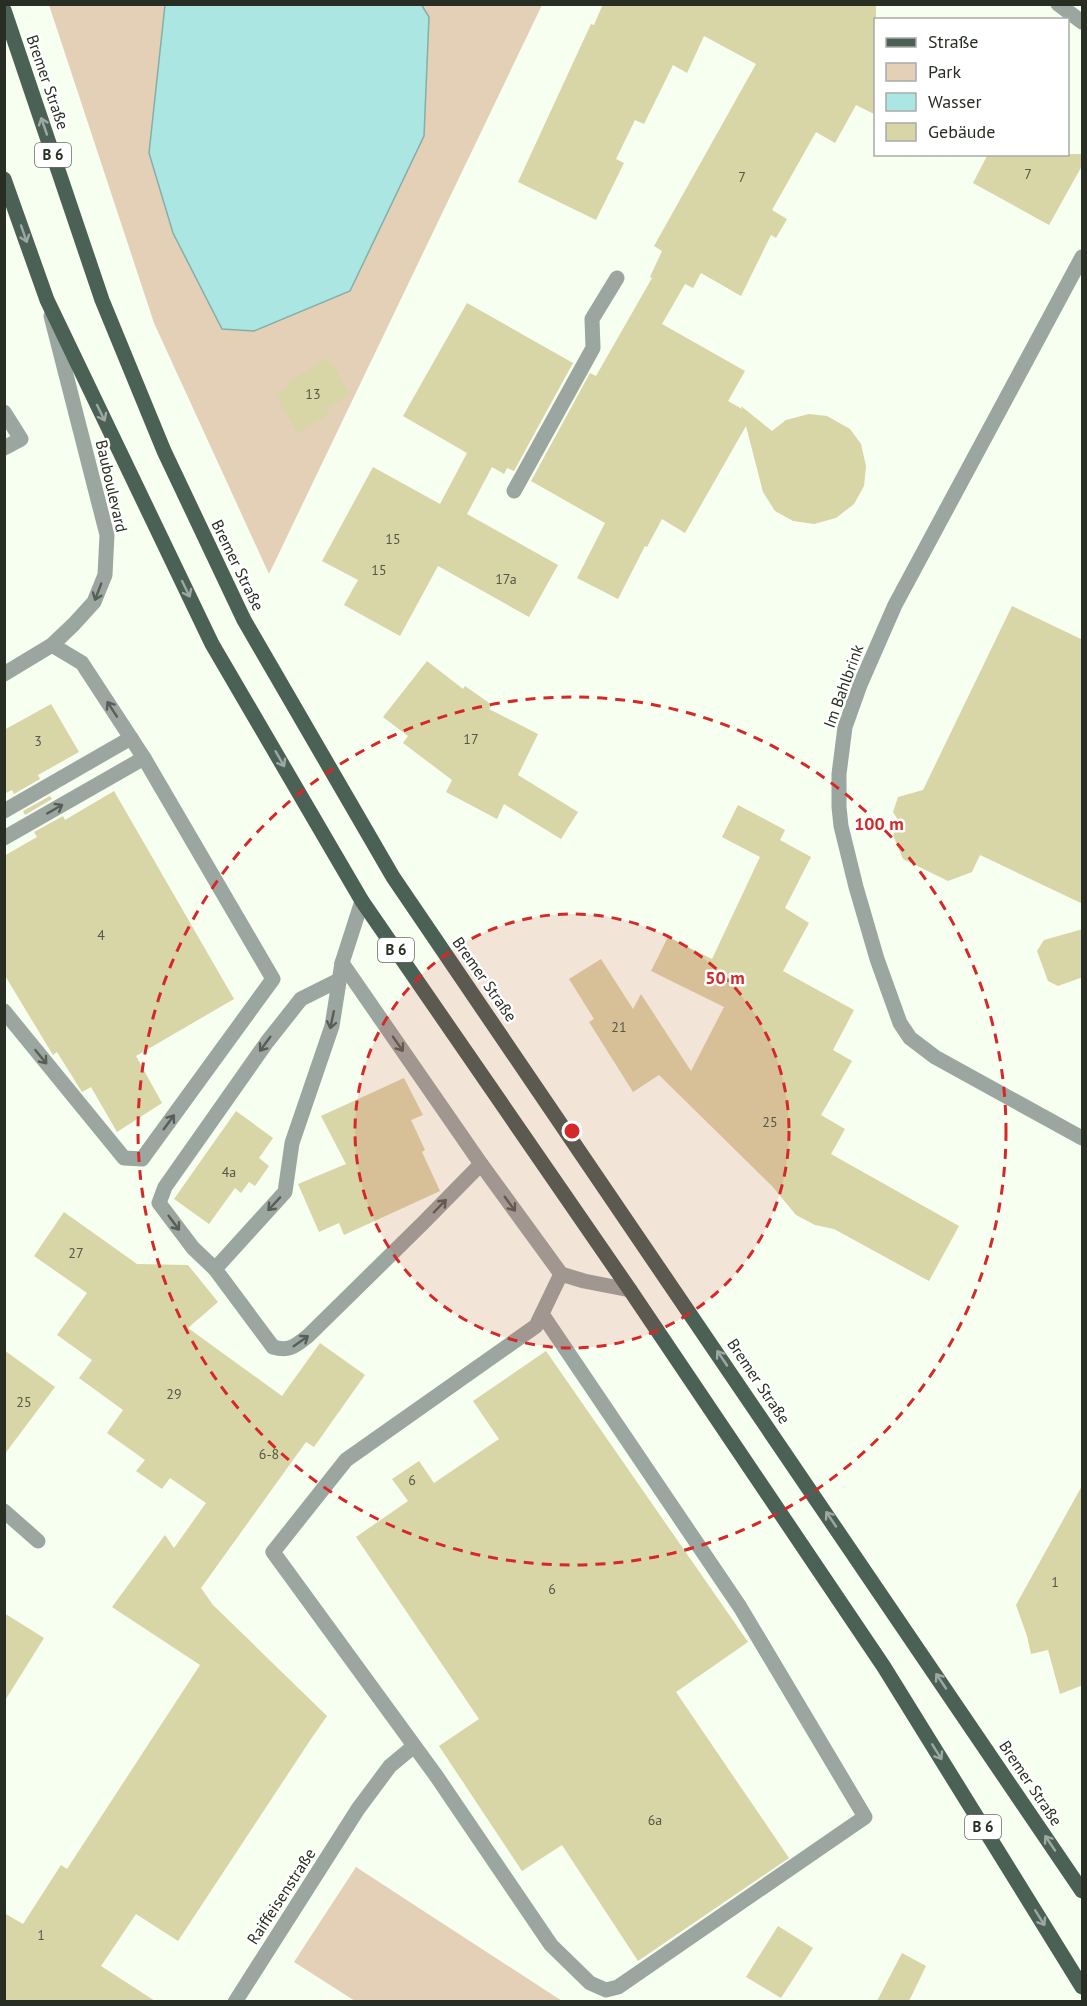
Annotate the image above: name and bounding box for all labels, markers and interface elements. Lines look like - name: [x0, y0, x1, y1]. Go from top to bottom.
- legend: [874, 18, 1069, 156]
- text: Straße: [928, 30, 979, 53]
- street label: Bremer Straße: [22, 32, 74, 132]
- text: Park: [928, 60, 961, 83]
- text: Wasser: [928, 90, 982, 113]
- one-way arrow: [37, 117, 48, 136]
- text: Gebäude: [928, 120, 995, 143]
- road number: B 6: [35, 143, 71, 167]
- house number: 7: [1024, 165, 1032, 183]
- house number: 7: [738, 168, 746, 186]
- one-way arrow: [19, 224, 30, 243]
- house number: 13: [305, 385, 321, 403]
- one-way arrow: [95, 404, 107, 422]
- street label: Bauboulevard: [92, 438, 132, 534]
- street label: Bremer Straße: [207, 516, 269, 614]
- house number: 15: [385, 530, 401, 548]
- house number: 15: [371, 561, 387, 579]
- house number: 17a: [495, 570, 517, 588]
- one-way arrow: [180, 579, 192, 597]
- one-way arrow: [92, 582, 103, 601]
- street label: Im Bahlbrink: [819, 641, 867, 730]
- one-way arrow: [106, 701, 118, 717]
- house number: 17: [463, 730, 479, 748]
- house number: 3: [34, 732, 42, 750]
- one-way arrow: [274, 750, 286, 767]
- one-way arrow: [46, 802, 63, 814]
- text: 100 m: [854, 812, 904, 835]
- house number: 4: [97, 926, 105, 944]
- street label: Bremer Straße: [449, 933, 521, 1025]
- road number: B 6: [378, 938, 414, 962]
- text: 50 m: [705, 966, 745, 989]
- one-way arrow: [326, 1010, 337, 1029]
- house number: 21: [611, 1018, 627, 1036]
- one-way arrow: [392, 1035, 404, 1051]
- one-way arrow: [259, 1036, 272, 1052]
- one-way arrow: [35, 1049, 48, 1065]
- house number: 25: [762, 1113, 778, 1131]
- one-way arrow: [163, 1114, 175, 1130]
- centre of rings: [562, 1121, 582, 1141]
- house number: 4a: [222, 1163, 236, 1181]
- one-way arrow: [504, 1195, 516, 1211]
- one-way arrow: [267, 1196, 281, 1211]
- one-way arrow: [433, 1198, 448, 1213]
- one-way arrow: [167, 1215, 180, 1231]
- house number: 27: [68, 1244, 84, 1262]
- one-way arrow: [292, 1335, 308, 1347]
- street label: Bremer Straße: [723, 1335, 795, 1427]
- one-way arrow: [716, 1350, 728, 1367]
- house number: 29: [166, 1385, 182, 1403]
- house number: 25: [16, 1393, 32, 1411]
- house number: 6-8: [259, 1445, 279, 1463]
- house number: 6: [408, 1471, 416, 1489]
- one-way arrow: [825, 1512, 837, 1528]
- house number: 1: [1051, 1573, 1059, 1591]
- house number: 6: [548, 1580, 556, 1598]
- one-way arrow: [934, 1673, 946, 1690]
- street label: Bremer Straße: [995, 1737, 1067, 1829]
- one-way arrow: [931, 1743, 943, 1760]
- house number: 6a: [648, 1811, 662, 1829]
- road number: B 6: [965, 1815, 1001, 1839]
- one-way arrow: [1044, 1835, 1056, 1851]
- street label: Raiffeisenstraße: [242, 1844, 320, 1948]
- one-way arrow: [1034, 1909, 1046, 1926]
- house number: 1: [37, 1926, 45, 1944]

